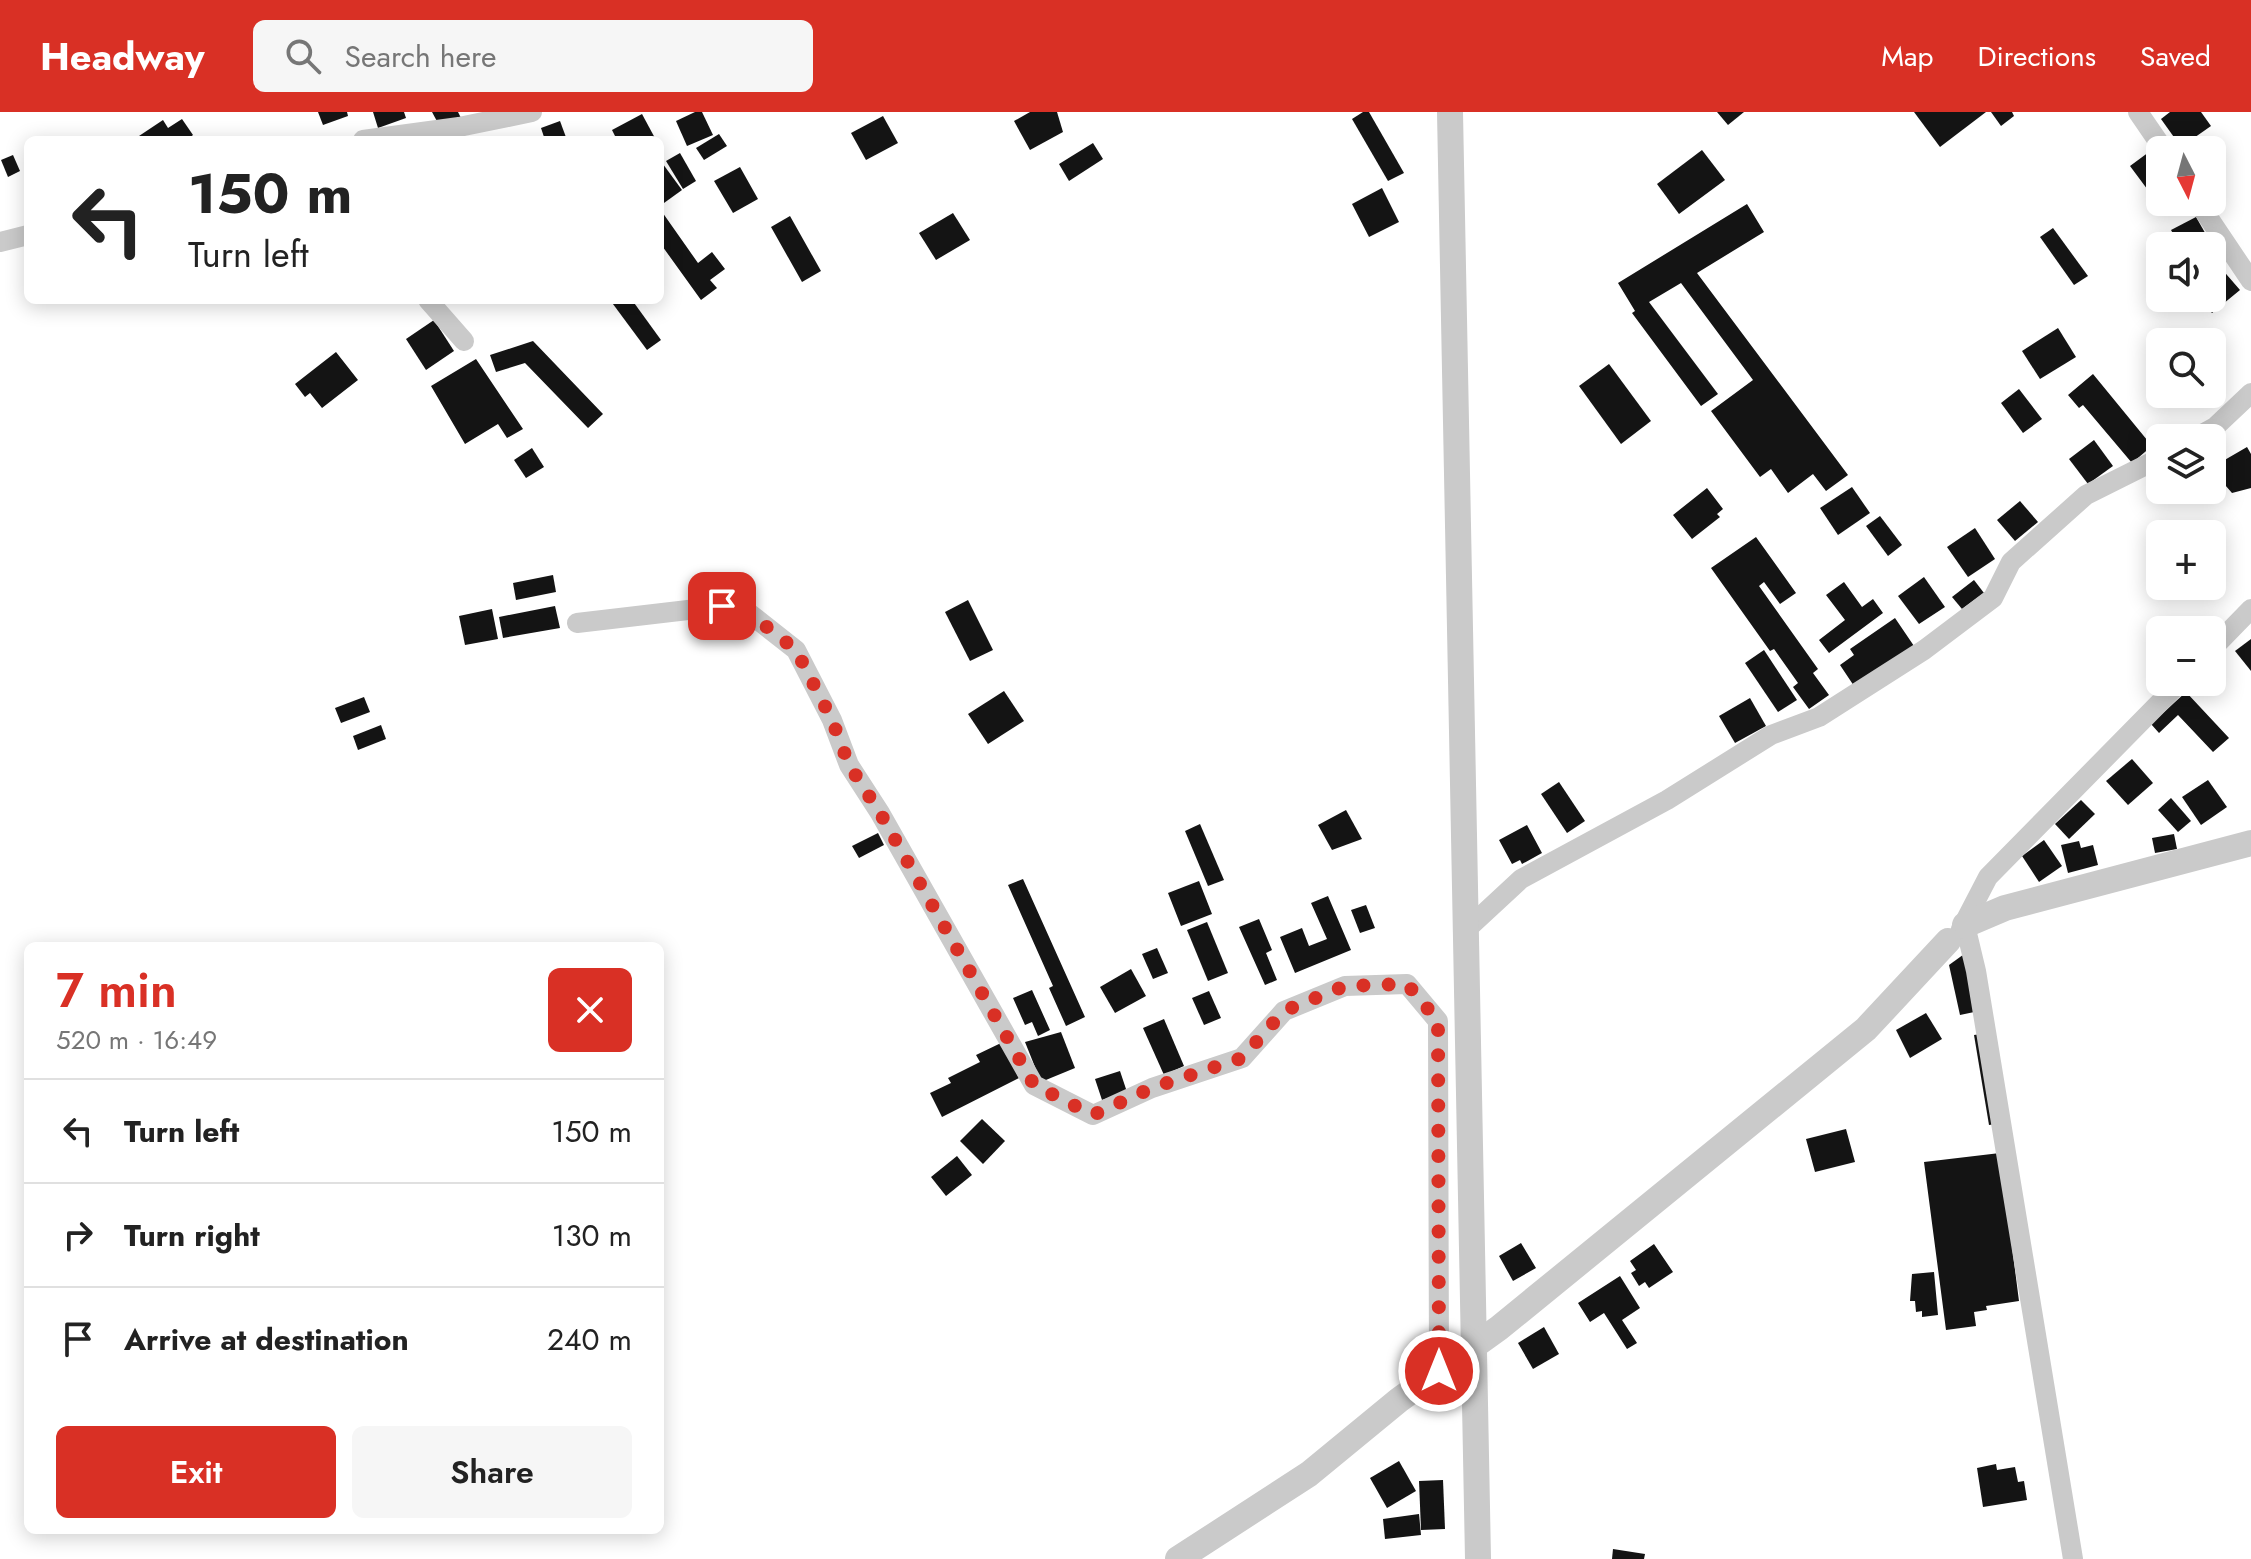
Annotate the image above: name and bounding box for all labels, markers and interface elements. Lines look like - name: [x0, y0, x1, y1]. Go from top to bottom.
- search box: [253, 20, 813, 92]
- text: Headway: [40, 29, 205, 84]
- icon: search: [281, 34, 325, 78]
- text: Search here: [345, 35, 496, 78]
- text: Map: [1881, 36, 1933, 77]
- text: Directions: [1977, 36, 2096, 77]
- text: Saved: [2140, 36, 2211, 77]
- north arrow: [2146, 136, 2226, 216]
- map controls: [2146, 136, 2226, 696]
- text: 150 m: [188, 153, 352, 234]
- icon: left: [56, 168, 160, 272]
- text: Turn left: [188, 228, 309, 280]
- button: sound: [2146, 232, 2226, 312]
- button: search: [2146, 328, 2226, 408]
- button: layers: [2146, 424, 2226, 504]
- button: +: [2146, 520, 2226, 600]
- pin: [688, 572, 756, 640]
- icon: arrive: [700, 584, 744, 628]
- button: −: [2146, 616, 2226, 696]
- text: 7 min: [56, 956, 177, 1025]
- button: close: [548, 968, 632, 1052]
- text: 520 m · 16:49: [56, 1021, 217, 1059]
- icon: left: [56, 1109, 100, 1153]
- text: Turn left: [124, 1110, 239, 1153]
- text: 150 m: [551, 1110, 632, 1153]
- icon: right: [56, 1213, 100, 1257]
- text: Turn right: [124, 1214, 260, 1257]
- text: 130 m: [552, 1214, 632, 1257]
- icon: arrive: [56, 1317, 100, 1361]
- text: Arrive at destination: [124, 1318, 409, 1361]
- text: 240 m: [547, 1318, 632, 1361]
- position arrow: [1397, 1329, 1481, 1413]
- button: Exit: [56, 1426, 336, 1518]
- button: Share: [352, 1426, 632, 1518]

